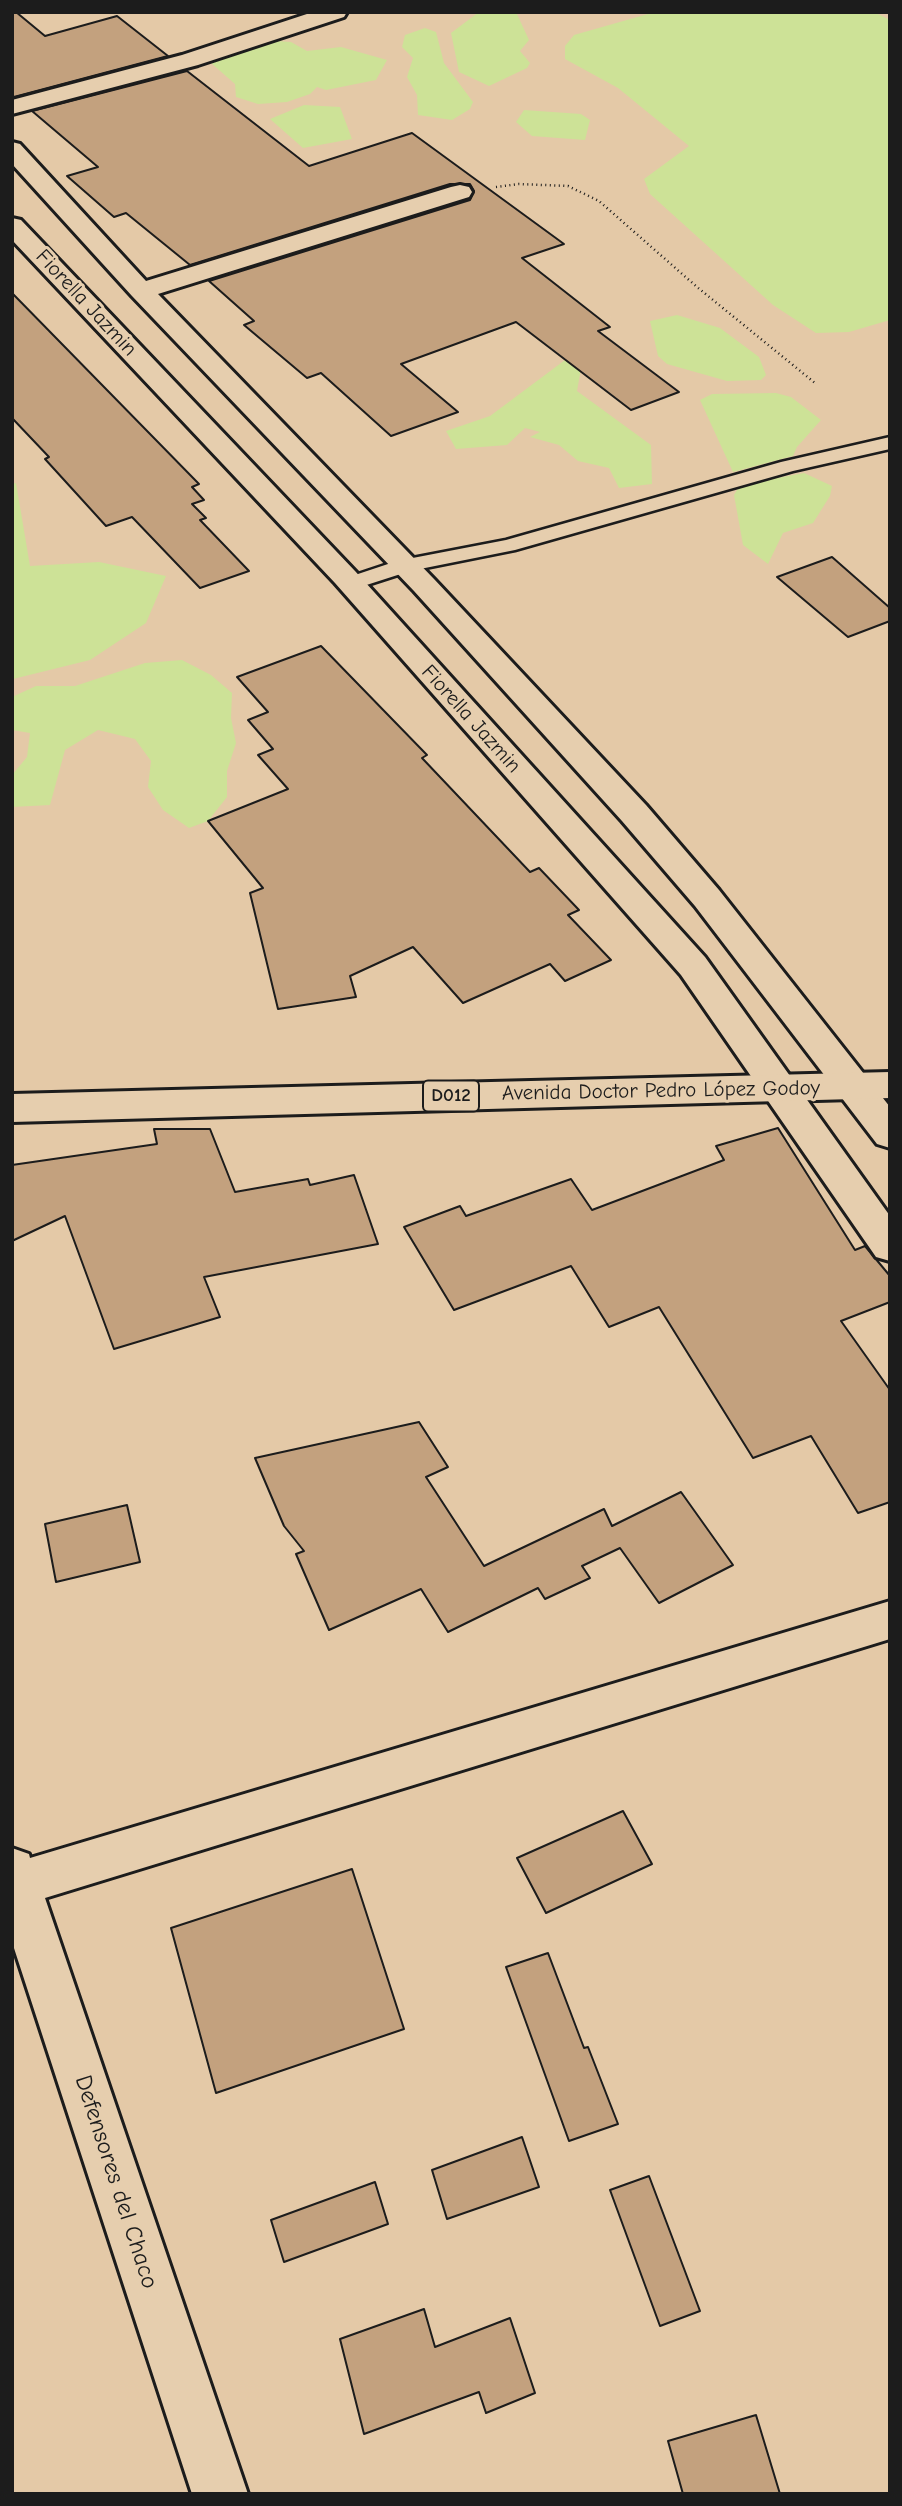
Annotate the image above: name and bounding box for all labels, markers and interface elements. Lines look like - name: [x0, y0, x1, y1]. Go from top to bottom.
- street label: Fiorella Jazmin: [30, 244, 142, 362]
- street label: Fiorella Jazmin: [416, 660, 526, 778]
- street label: Avenida Doctor Pedro López Godoy: [502, 1076, 820, 1106]
- road number: D012: [423, 1080, 479, 1112]
- street label: Defensores del Chaco: [68, 2072, 164, 2292]

